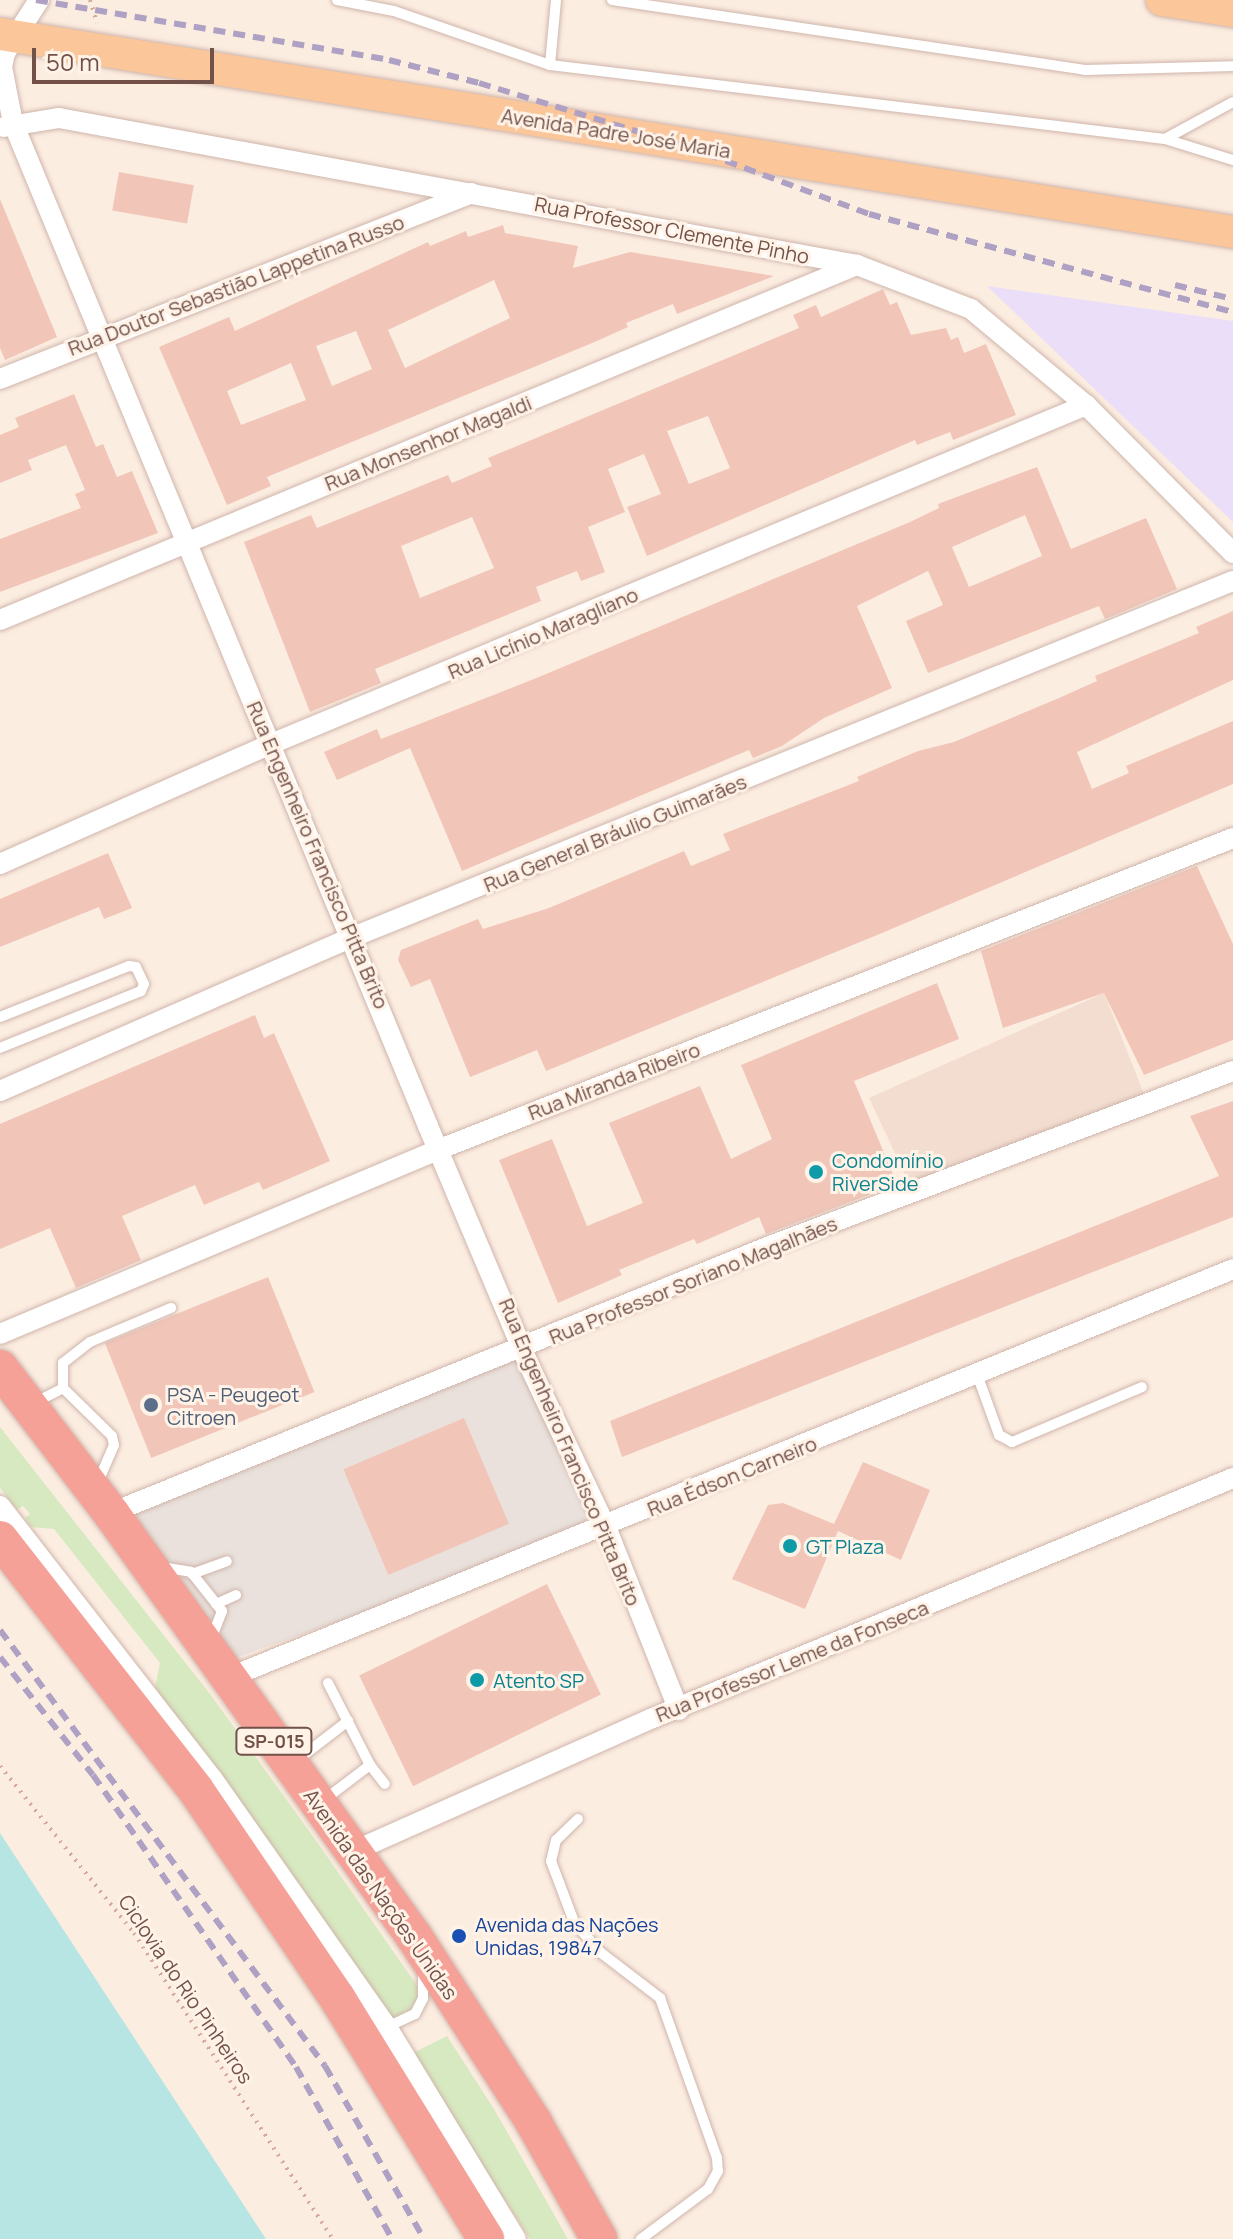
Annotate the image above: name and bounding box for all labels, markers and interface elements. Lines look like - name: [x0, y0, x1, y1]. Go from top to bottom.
- scale bar: [36, 32, 218, 82]
- text: 50 m: [46, 45, 100, 78]
- street label: Avenida Padre José Maria: [500, 103, 732, 163]
- street label: Rua Professor Clemente Pinho: [533, 192, 811, 268]
- street label: Rua Doutor Sebastião Lappetina Russo: [65, 210, 407, 360]
- street label: Rua Monsenhor Magaldi: [321, 391, 535, 495]
- street label: Rua Licínio Maragliano: [444, 582, 642, 684]
- street label: Rua Engenheiro Francisco Pitta Brito: [242, 698, 394, 1012]
- street label: Rua General Bráulio Guimarães: [480, 769, 750, 897]
- street label: Rua Miranda Ribeiro: [525, 1037, 703, 1125]
- place label: Condomínio RiverSide: [832, 1148, 944, 1195]
- marker: Condomínio RiverSide: [807, 1163, 825, 1181]
- street label: Rua Professor Soriano Magalhães: [546, 1211, 840, 1349]
- street label: Rua Engenheiro Francisco Pitta Brito: [494, 1295, 646, 1609]
- place label: PSA - Peugeot Citroen: [167, 1382, 299, 1429]
- marker: PSA - Peugeot Citroen: [142, 1396, 160, 1414]
- street label: Rua Édson Carneiro: [644, 1431, 820, 1521]
- place label: GT Plaza: [806, 1534, 885, 1558]
- marker: GT Plaza: [781, 1537, 799, 1555]
- street label: Rua Professor Leme da Fonseca: [652, 1595, 932, 1727]
- place label: Atento SP: [493, 1668, 584, 1692]
- marker: Atento SP: [468, 1671, 486, 1689]
- road number: SP-015: [234, 1727, 314, 1755]
- street label: Avenida das Nações Unidas: [299, 1784, 463, 2004]
- street label: Ciclovia do Rio Pinheiros: [114, 1890, 258, 2088]
- place label: Avenida das Nações Unidas, 19847: [475, 1912, 659, 1959]
- marker: Avenida das Nações Unidas, 19847: [450, 1927, 468, 1945]

